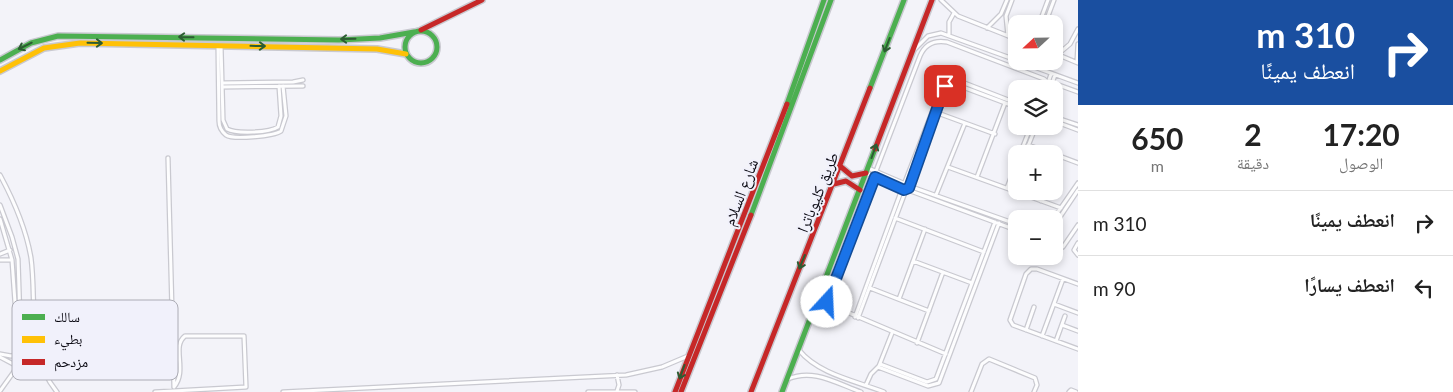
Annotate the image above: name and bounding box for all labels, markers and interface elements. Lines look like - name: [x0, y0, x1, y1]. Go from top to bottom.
- text: 310 m: [1256, 13, 1355, 55]
- north arrow: [1008, 15, 1062, 70]
- map controls: [1008, 15, 1063, 265]
- icon: right: [1373, 20, 1438, 85]
- one-way arrow: [178, 32, 194, 42]
- one-way arrow: [340, 35, 356, 44]
- one-way arrow: [882, 37, 891, 53]
- one-way arrow: [87, 39, 103, 48]
- one-way arrow: [249, 41, 265, 51]
- one-way arrow: [18, 42, 33, 51]
- text: انعطف يمينًا: [1261, 57, 1355, 84]
- pin: [924, 65, 966, 107]
- icon: arrive: [931, 72, 959, 100]
- button: layers: [1008, 80, 1063, 135]
- text: 2: [1244, 116, 1262, 152]
- text: 17:20: [1322, 116, 1400, 152]
- text: 650: [1131, 120, 1183, 156]
- one-way arrow: [870, 143, 879, 159]
- button: +: [1008, 145, 1063, 200]
- street label: طريق كليوباترا: [792, 149, 844, 236]
- text: دقيقة: [1237, 153, 1269, 172]
- text: الوصول: [1339, 153, 1383, 172]
- street label: شارع السلام: [719, 156, 763, 229]
- text: m: [1151, 156, 1164, 175]
- text: انعطف يمينًا: [1310, 208, 1395, 231]
- icon: right: [1410, 209, 1438, 237]
- button: −: [1008, 210, 1063, 265]
- text: 310 m: [1093, 212, 1147, 235]
- one-way arrow: [797, 254, 806, 269]
- text: انعطف يسارًا: [1304, 273, 1395, 296]
- icon: left: [1410, 274, 1438, 302]
- position arrow: [800, 275, 852, 327]
- text: 90 m: [1093, 277, 1136, 300]
- legend: [12, 300, 178, 380]
- text: سالك: [54, 308, 80, 325]
- text: بطيء: [54, 330, 83, 351]
- text: مزدحم: [54, 353, 88, 372]
- one-way arrow: [677, 364, 686, 380]

